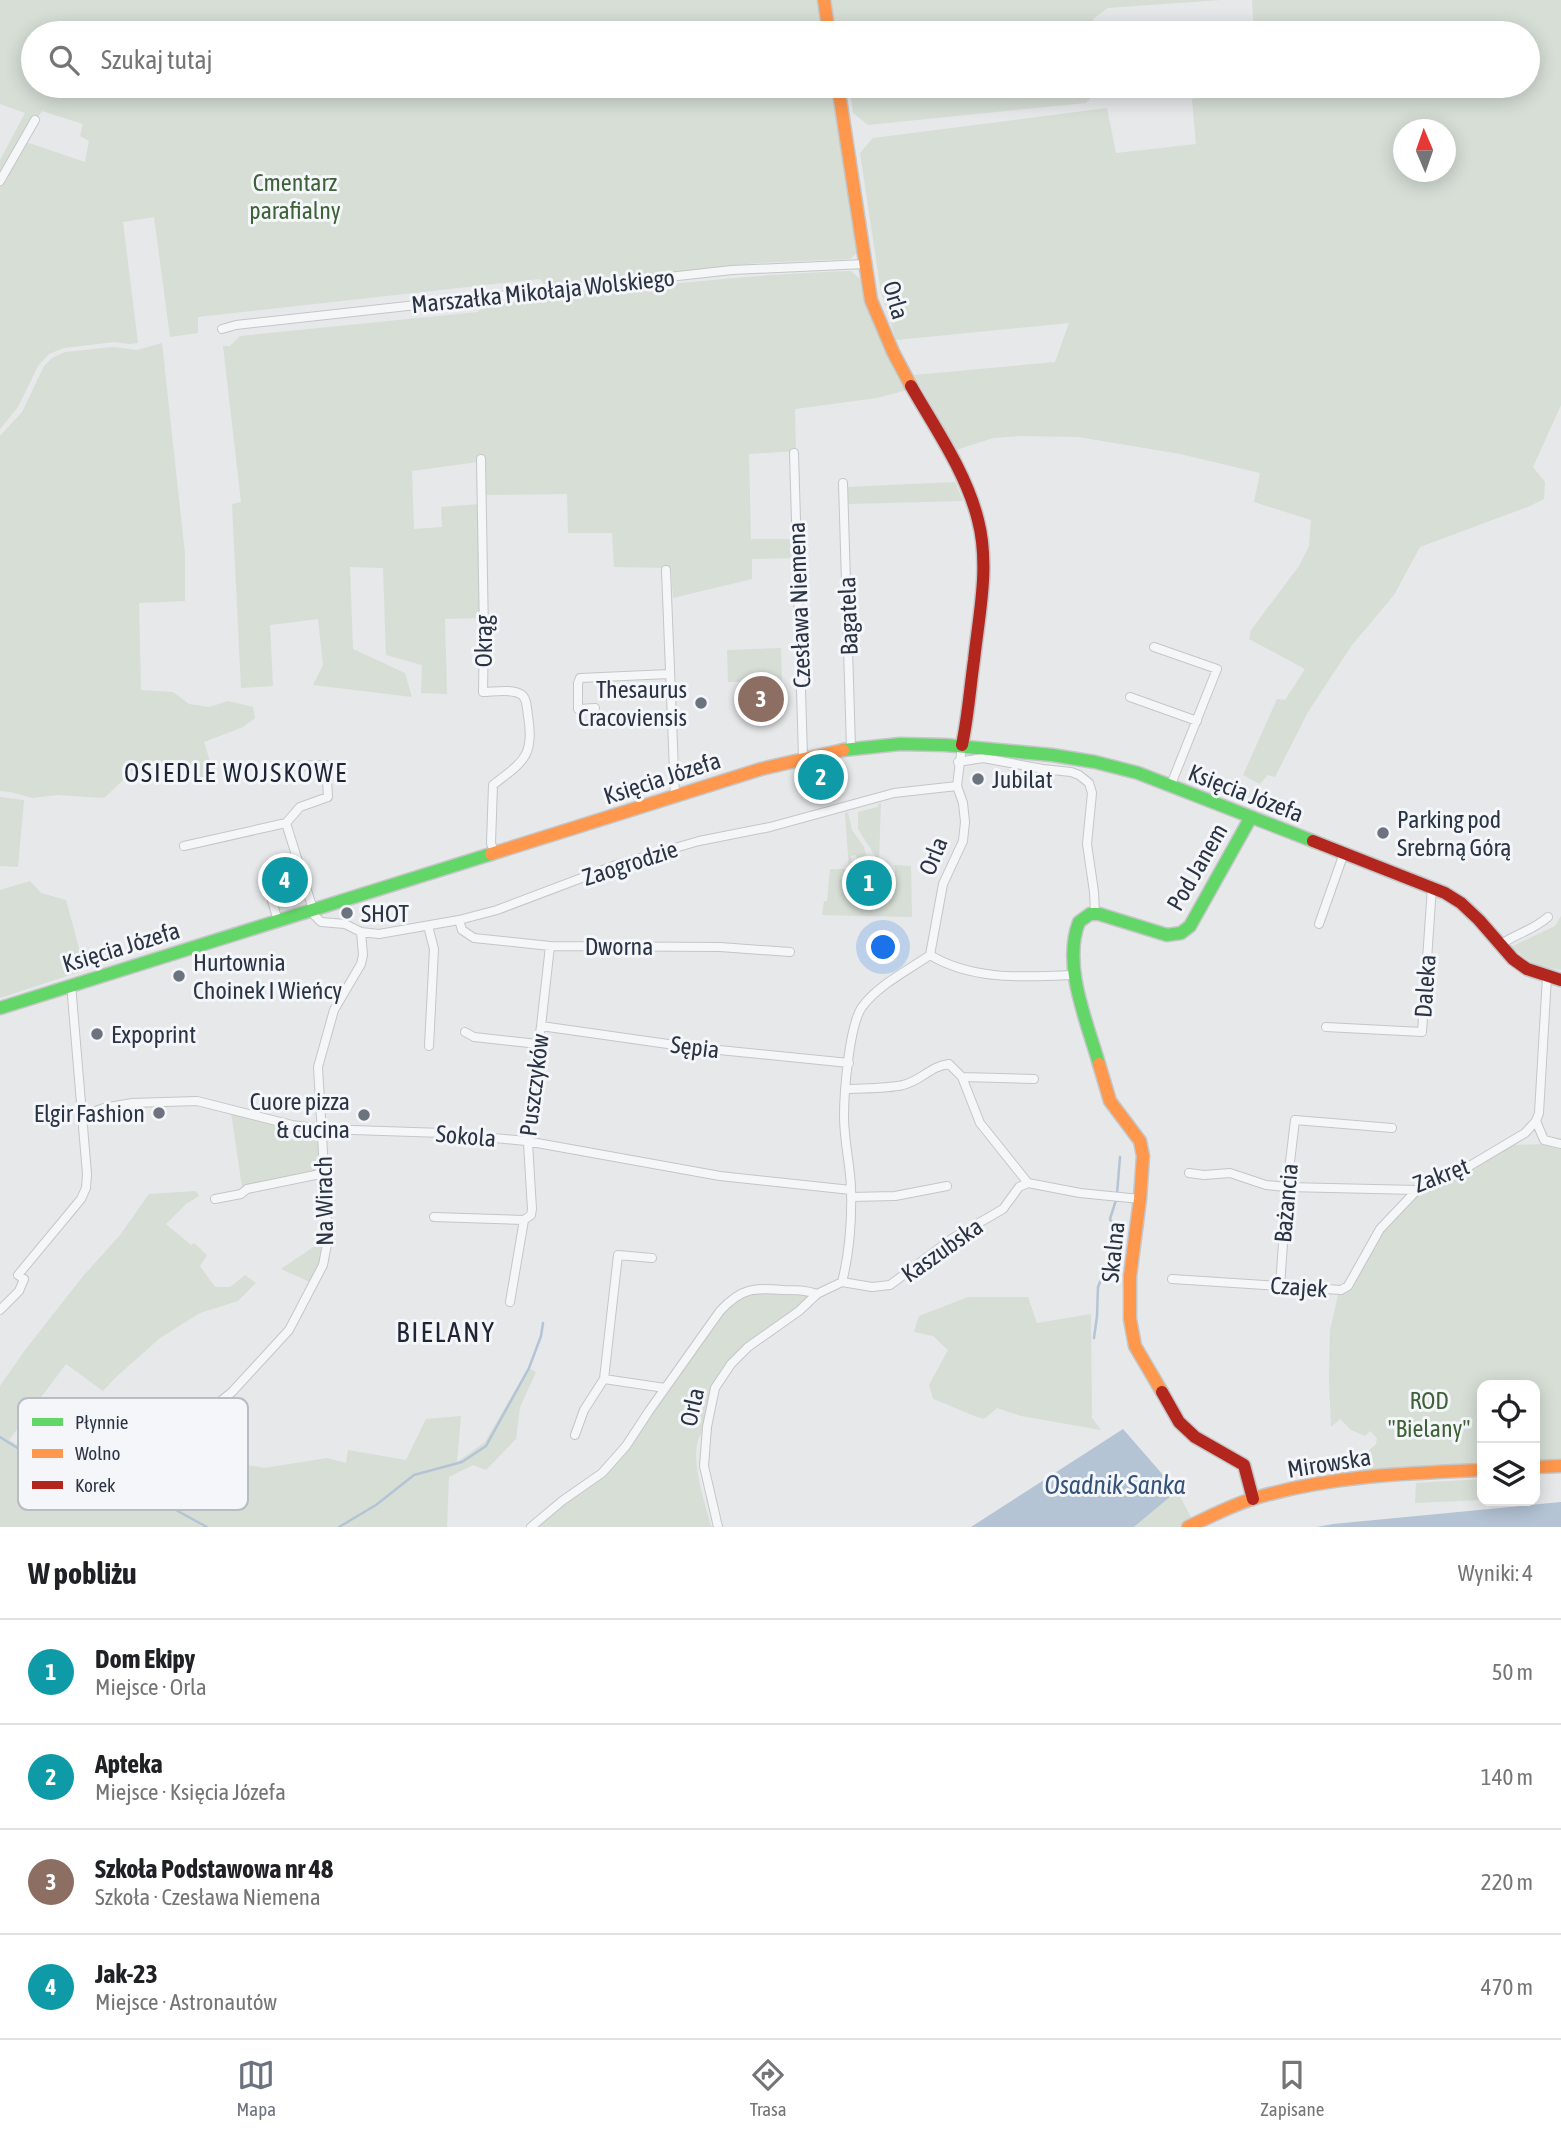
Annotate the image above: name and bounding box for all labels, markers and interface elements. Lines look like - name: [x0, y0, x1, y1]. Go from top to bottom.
- search box: [21, 21, 1540, 98]
- icon: search: [45, 41, 83, 79]
- text: Szukaj tutaj: [101, 45, 213, 75]
- north arrow: [1393, 119, 1456, 182]
- park label: Cmentarz parafialny: [249, 169, 341, 224]
- street label: Marszałka Mikołaja Wolskiego: [410, 264, 676, 318]
- street label: Orla: [878, 278, 914, 322]
- street label: Czesława Niemena: [783, 521, 815, 689]
- street label: Bagatela: [833, 576, 863, 656]
- street label: Okrąg: [470, 614, 497, 667]
- pin: 3: [738, 673, 784, 725]
- place label: Thesaurus Cracoviensis: [578, 676, 687, 731]
- marker: Thesaurus Cracoviensis: [693, 695, 709, 711]
- street label: Księcia Józefa: [600, 746, 724, 810]
- pin: 2: [798, 751, 844, 803]
- district label: OSIEDLE WOJSKOWE: [124, 758, 348, 788]
- street label: Księcia Józefa: [1185, 759, 1307, 827]
- place label: Jubilat: [992, 766, 1053, 793]
- marker: Jubilat: [970, 771, 986, 787]
- place label: Parking pod Srebrną Górą: [1397, 806, 1511, 861]
- street label: Pod Janem: [1161, 819, 1233, 915]
- marker: Parking pod Srebrną Górą: [1375, 825, 1391, 841]
- street label: Orla: [913, 833, 953, 879]
- street label: Zaogrodzie: [579, 835, 681, 891]
- pin: 4: [262, 854, 308, 906]
- pin: 1: [846, 857, 892, 909]
- place label: SHOT: [361, 900, 410, 927]
- marker: SHOT: [339, 905, 355, 921]
- street label: Księcia Józefa: [59, 916, 183, 978]
- your location: [866, 930, 900, 964]
- street label: Dworna: [585, 933, 653, 960]
- place label: Hurtownia Choinek I Wieńcy: [193, 949, 342, 1004]
- street label: Daleka: [1409, 953, 1441, 1019]
- marker: Hurtownia Choinek I Wieńcy: [171, 968, 187, 984]
- place label: Expoprint: [111, 1021, 196, 1048]
- marker: Expoprint: [89, 1026, 105, 1042]
- street label: Sępia: [669, 1031, 721, 1063]
- street label: Puszczyków: [514, 1032, 554, 1138]
- place label: Cuore pizza & cucina: [250, 1088, 350, 1143]
- place label: Elgir Fashion: [34, 1100, 145, 1127]
- marker: Elgir Fashion: [151, 1105, 167, 1121]
- marker: Cuore pizza & cucina: [356, 1107, 372, 1123]
- street label: Sokola: [435, 1120, 497, 1152]
- street label: Zakręt: [1409, 1152, 1473, 1198]
- street label: Na Wirach: [310, 1156, 338, 1246]
- street label: Bażancia: [1269, 1162, 1303, 1244]
- street label: Kaszubska: [896, 1212, 988, 1288]
- street label: Skalna: [1096, 1220, 1130, 1284]
- street label: Czajek: [1269, 1272, 1329, 1303]
- district label: BIELANY: [396, 1316, 496, 1348]
- map controls: [1477, 1380, 1540, 1506]
- button: locate: [1477, 1380, 1540, 1443]
- street label: Orla: [675, 1385, 709, 1429]
- park label: ROD "Bielany": [1388, 1387, 1470, 1442]
- legend: [18, 1398, 248, 1510]
- text: Płynnie: [75, 1411, 128, 1433]
- text: Wolno: [75, 1442, 120, 1464]
- street label: Mirowska: [1285, 1443, 1373, 1483]
- button: layers: [1477, 1443, 1540, 1506]
- water label: Osadnik Sanka: [1045, 1470, 1186, 1500]
- text: Korek: [75, 1474, 116, 1496]
- text: W pobliżu: [28, 1556, 137, 1590]
- text: Wyniki: 4: [1458, 1560, 1533, 1586]
- text: Dom Ekipy: [95, 1644, 195, 1674]
- text: 1: [46, 1659, 56, 1685]
- text: 50 m: [1492, 1659, 1533, 1685]
- text: Miejsce · Orla: [95, 1674, 207, 1700]
- text: Apteka: [95, 1749, 163, 1779]
- text: 2: [46, 1764, 56, 1790]
- text: 140 m: [1481, 1764, 1533, 1790]
- text: Miejsce · Księcia Józefa: [95, 1779, 286, 1805]
- text: Szkoła Podstawowa nr 48: [95, 1854, 333, 1884]
- text: 3: [46, 1869, 56, 1895]
- text: 220 m: [1481, 1869, 1533, 1895]
- text: Szkoła · Czesława Niemena: [95, 1884, 321, 1910]
- text: Jak-23: [95, 1959, 158, 1989]
- text: 4: [46, 1974, 56, 2000]
- text: 470 m: [1481, 1974, 1533, 2000]
- text: Miejsce · Astronautów: [95, 1989, 277, 2015]
- tab: Mapa: [237, 2056, 276, 2120]
- tab: Trasa: [749, 2056, 787, 2120]
- tab: Zapisane: [1260, 2056, 1324, 2120]

